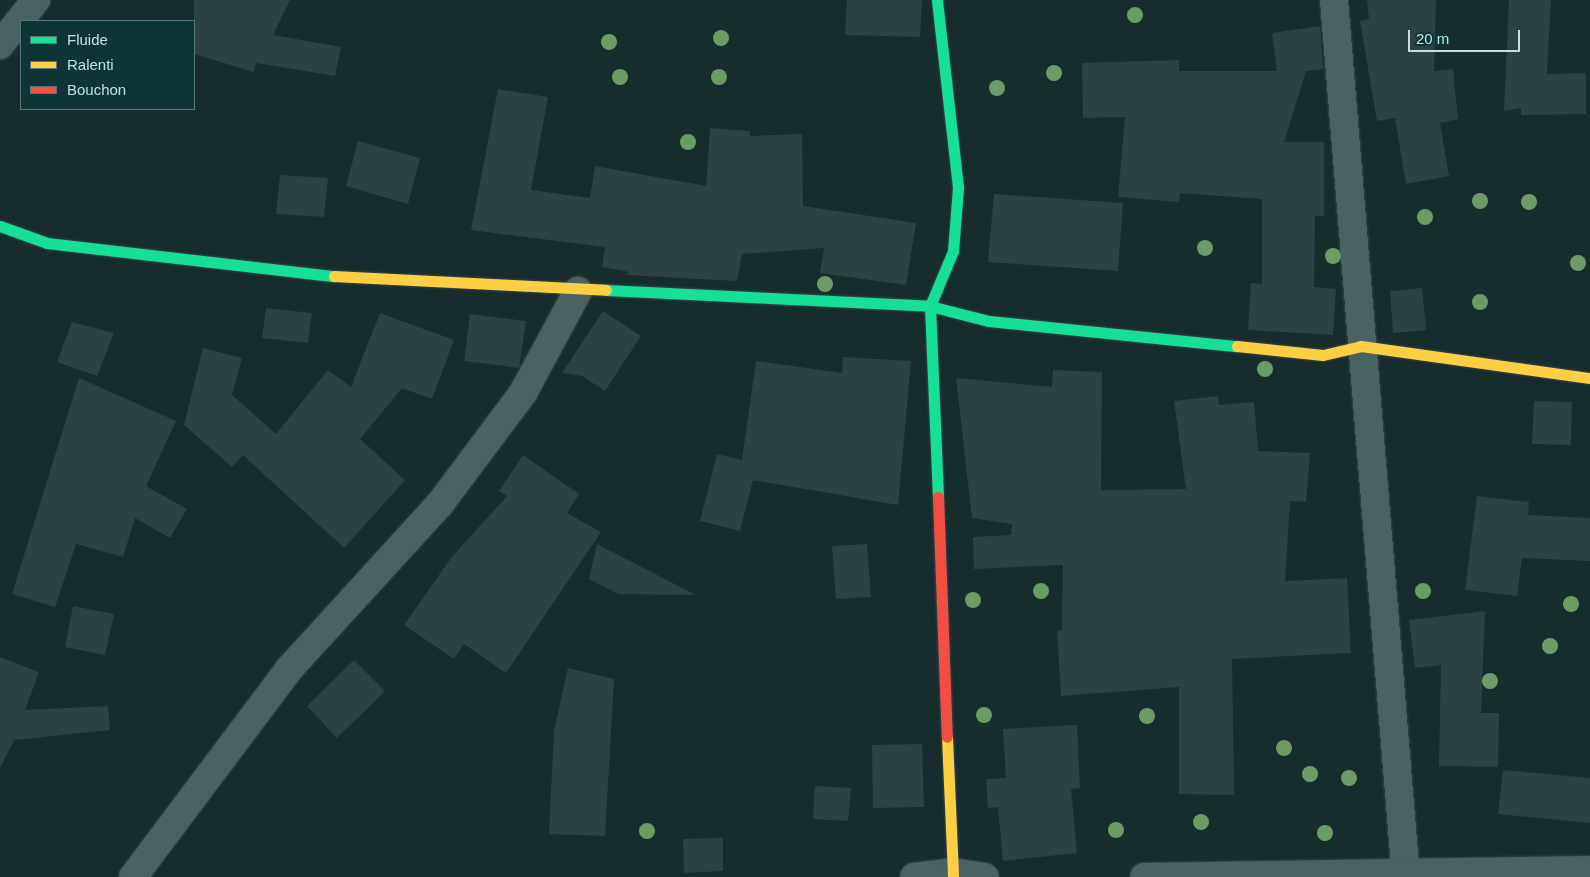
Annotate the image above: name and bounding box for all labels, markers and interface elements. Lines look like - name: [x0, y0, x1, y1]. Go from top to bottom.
- legend: [20, 20, 195, 110]
- scale bar: [1410, 20, 1522, 52]
- text: 20 m: [1416, 30, 1449, 47]
- text: Fluide: [67, 31, 108, 48]
- text: Ralenti: [67, 56, 114, 73]
- text: Bouchon: [67, 81, 126, 98]

